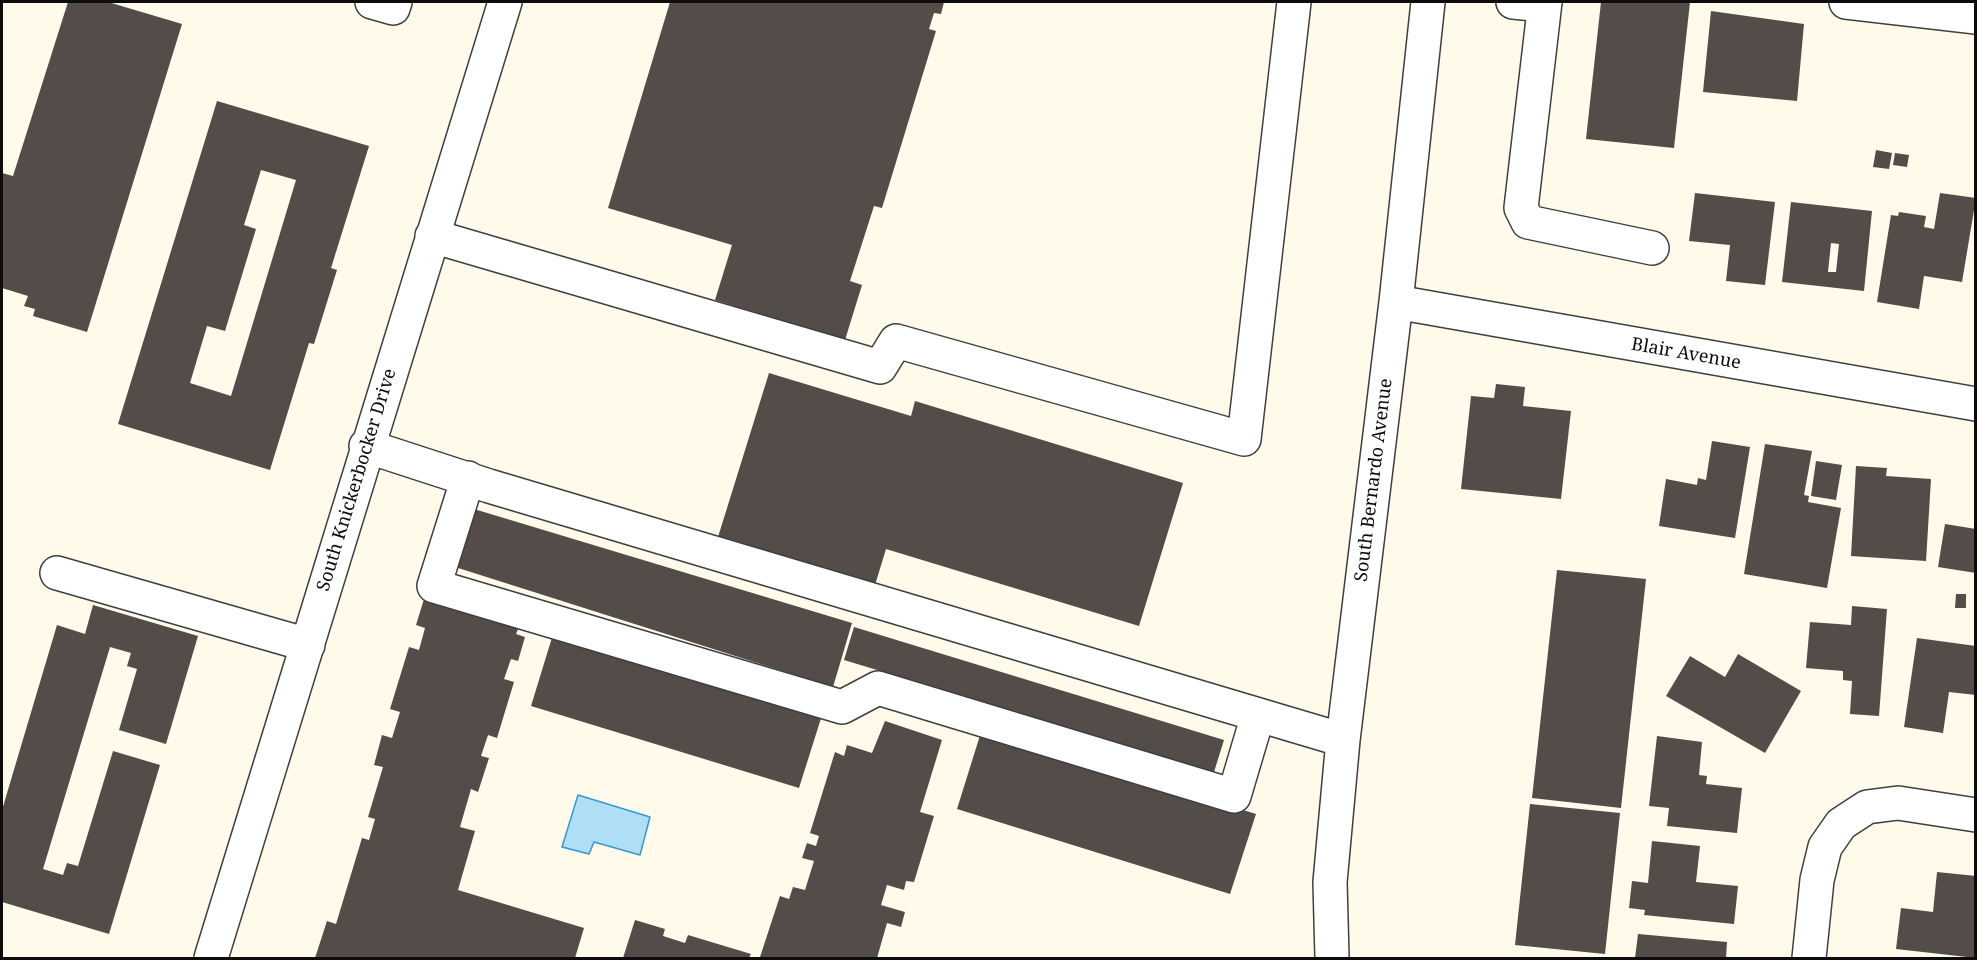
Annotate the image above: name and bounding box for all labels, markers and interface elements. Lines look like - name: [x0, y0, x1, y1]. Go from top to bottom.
- street label: Blair Avenue: [1630, 334, 1742, 374]
- street label: South Knickerbocker Drive: [313, 366, 401, 594]
- street label: South Bernardo Avenue: [1351, 377, 1397, 583]

